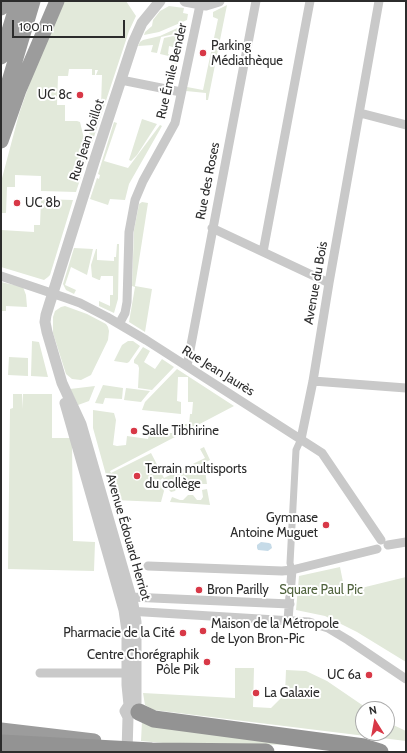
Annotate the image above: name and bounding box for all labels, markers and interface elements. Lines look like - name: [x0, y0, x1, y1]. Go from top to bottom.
- scale bar: [14, 12, 127, 38]
- text: 100 m: [19, 19, 53, 34]
- street label: Rue Émile Bender: [153, 22, 191, 120]
- place label: Parking Médiathèque: [211, 38, 283, 69]
- marker: Parking Médiathèque: [198, 48, 208, 58]
- place label: UC 8c: [38, 87, 72, 103]
- marker: UC 8c: [75, 90, 85, 100]
- street label: Rue Jean Voillot: [66, 97, 108, 183]
- street label: Rue des Roses: [193, 141, 223, 221]
- place label: UC 8b: [25, 195, 60, 211]
- marker: UC 8b: [12, 198, 22, 208]
- street label: Avenue du Bois: [301, 240, 331, 326]
- street label: Rue Jean Jaurès: [179, 343, 257, 399]
- place label: Salle Tibhirine: [142, 423, 219, 439]
- marker: Salle Tibhirine: [129, 426, 139, 436]
- place label: Terrain multisports du collège: [145, 461, 247, 492]
- marker: Terrain multisports du collège: [132, 471, 142, 481]
- street label: Avenue Édouard Herriot: [102, 472, 154, 602]
- place label: Gymnase Antoine Muguet: [230, 510, 318, 541]
- marker: Gymnase Antoine Muguet: [321, 520, 331, 530]
- place label: Bron Parilly: [207, 582, 269, 598]
- park label: Square Paul Pic: [279, 582, 363, 598]
- marker: Bron Parilly: [194, 585, 204, 595]
- place label: Maison de la Métropole de Lyon Bron-Pic: [211, 616, 339, 647]
- place label: Pharmacie de la Cité: [63, 625, 175, 641]
- marker: Maison de la Métropole de Lyon Bron-Pic: [198, 626, 208, 636]
- marker: Pharmacie de la Cité: [178, 628, 188, 638]
- place label: Centre Chorégraphik Pôle Pik: [87, 647, 199, 678]
- marker: Centre Chorégraphik Pôle Pik: [202, 657, 212, 667]
- place label: UC 6a: [327, 667, 361, 683]
- marker: UC 6a: [364, 670, 374, 680]
- place label: La Galaxie: [264, 685, 320, 701]
- marker: La Galaxie: [251, 688, 261, 698]
- north arrow: [355, 701, 395, 741]
- text: N: [368, 703, 378, 718]

